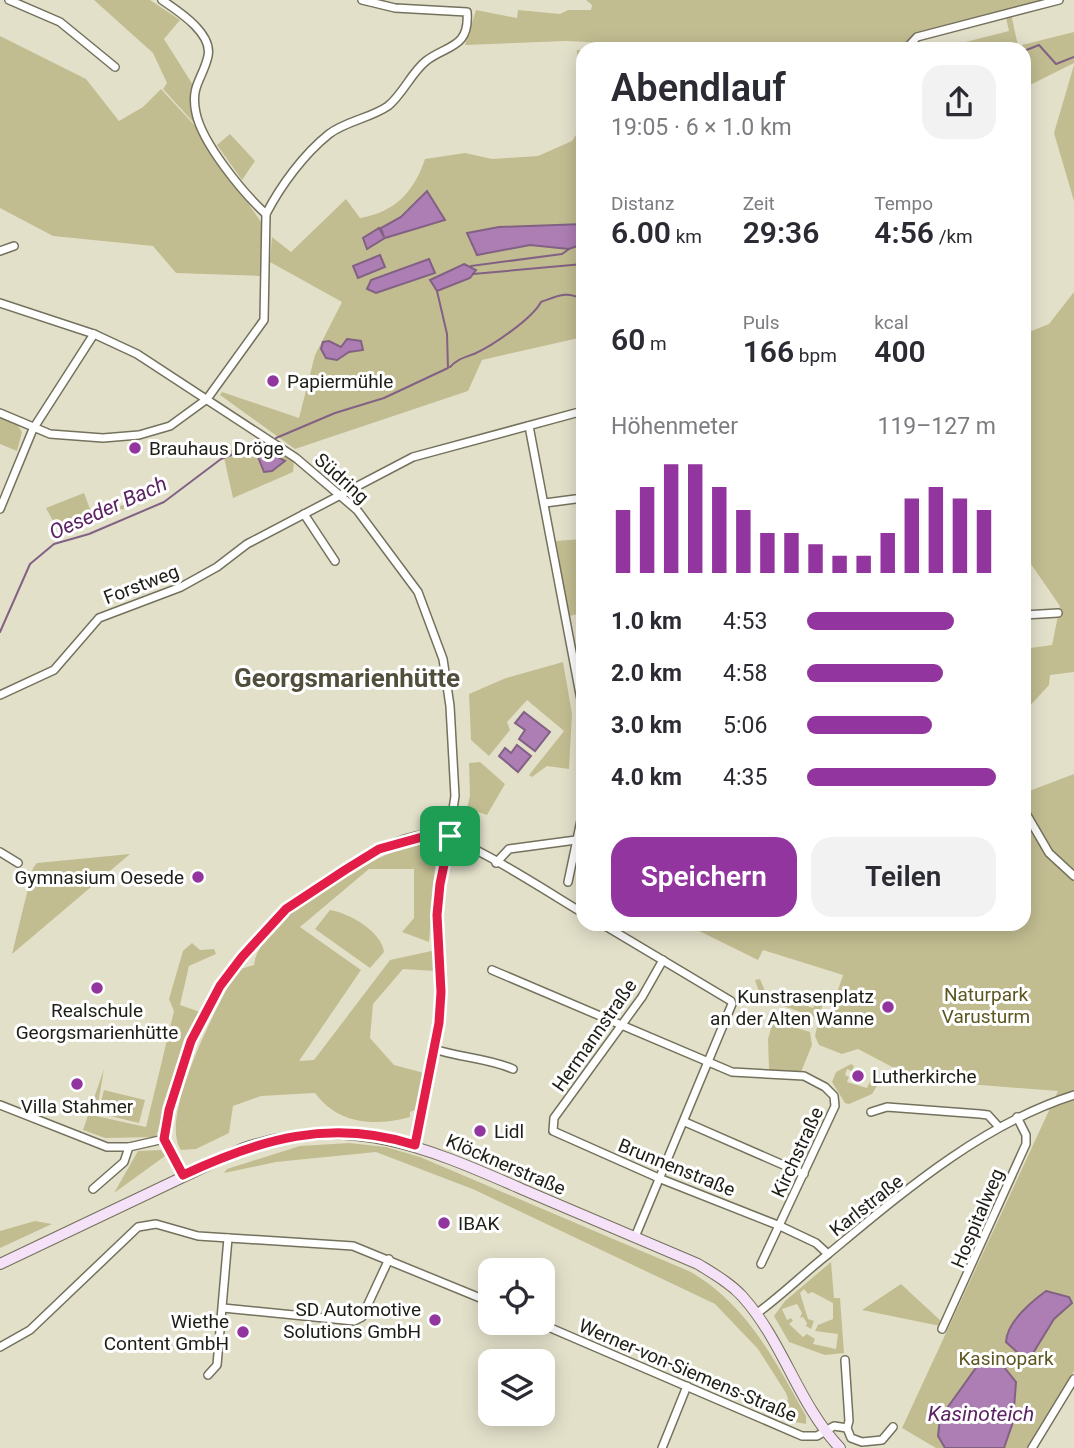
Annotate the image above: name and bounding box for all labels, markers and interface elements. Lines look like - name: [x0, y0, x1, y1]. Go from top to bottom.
- button: share: [922, 65, 996, 139]
- text: Abendlauf: [611, 66, 786, 110]
- text: 19:05 · 6 × 1.0 km: [611, 114, 792, 141]
- text: Distanz: [611, 192, 674, 215]
- text: Zeit: [743, 192, 775, 215]
- text: Tempo: [874, 192, 933, 215]
- text: 6.00: [611, 215, 671, 250]
- text: 29:36: [743, 215, 819, 250]
- text: 4:56: [874, 215, 934, 250]
- text: km: [671, 225, 702, 248]
- text: /km: [934, 225, 973, 248]
- text: Puls: [743, 311, 780, 334]
- text: kcal: [874, 311, 909, 334]
- text: 60: [611, 322, 645, 357]
- text: m: [645, 332, 667, 355]
- text: 166: [743, 334, 794, 369]
- text: 400: [874, 334, 926, 369]
- text: bpm: [794, 344, 837, 367]
- place label: Papiermühle: [287, 370, 393, 393]
- marker: Papiermühle: [265, 373, 281, 389]
- text: Höhenmeter: [611, 413, 738, 440]
- text: 119–127 m: [877, 413, 996, 440]
- place label: Brauhaus Dröge: [149, 437, 284, 460]
- marker: Brauhaus Dröge: [127, 440, 143, 456]
- street label: Südring: [310, 448, 373, 509]
- water label: Oeseder Bach: [46, 471, 170, 545]
- street label: Forstweg: [100, 560, 182, 609]
- text: 1.0 km: [611, 608, 682, 635]
- text: 4:53: [723, 608, 767, 635]
- text: 2.0 km: [611, 660, 682, 687]
- text: 4:58: [723, 660, 767, 687]
- district label: Georgsmarienhütte: [234, 663, 460, 693]
- text: 3.0 km: [611, 712, 682, 739]
- text: 5:06: [723, 712, 767, 739]
- text: 4.0 km: [611, 764, 682, 791]
- text: 4:35: [723, 764, 767, 791]
- pin: [420, 806, 480, 866]
- icon: arrive: [431, 817, 469, 855]
- button: Speichern: [611, 837, 797, 917]
- button: Teilen: [811, 837, 996, 917]
- place label: Gymnasium Oesede: [14, 866, 184, 889]
- marker: Gymnasium Oesede: [190, 869, 206, 885]
- street label: Hermannstraße: [547, 975, 642, 1096]
- marker: Realschule Georgsmarienhütte: [89, 980, 105, 996]
- park label: Naturpark Varusturm: [942, 983, 1030, 1028]
- place label: Kunstrasenplatz an der Alten Wanne: [710, 985, 874, 1030]
- place label: Realschule Georgsmarienhütte: [16, 999, 178, 1044]
- marker: Kunstrasenplatz an der Alten Wanne: [880, 999, 896, 1015]
- place label: Lutherkirche: [872, 1065, 977, 1088]
- marker: Lutherkirche: [850, 1068, 866, 1084]
- marker: Villa Stahmer: [69, 1076, 85, 1092]
- place label: Villa Stahmer: [21, 1095, 134, 1118]
- street label: Kirchstraße: [767, 1103, 828, 1201]
- place label: Lidl: [494, 1120, 524, 1143]
- marker: Lidl: [472, 1123, 488, 1139]
- street label: Klöcknerstraße: [443, 1129, 569, 1200]
- street label: Brunnenstraße: [615, 1134, 739, 1201]
- street label: Hospitalweg: [946, 1165, 1009, 1271]
- street label: Karlstraße: [825, 1170, 908, 1241]
- place label: IBAK: [458, 1212, 499, 1235]
- marker: IBAK: [436, 1215, 452, 1231]
- map controls: [478, 1258, 555, 1426]
- button: locate: [478, 1258, 555, 1335]
- place label: SD Automotive Solutions GmbH: [283, 1298, 421, 1343]
- place label: Wiethe Content GmbH: [104, 1310, 229, 1355]
- marker: SD Automotive Solutions GmbH: [427, 1312, 443, 1328]
- street label: Werner-von-Siemens-Straße: [575, 1314, 800, 1427]
- marker: Wiethe Content GmbH: [235, 1324, 251, 1340]
- park label: Kasinopark: [958, 1347, 1054, 1370]
- button: layers: [478, 1349, 555, 1426]
- water label: Kasinoteich: [928, 1402, 1034, 1426]

